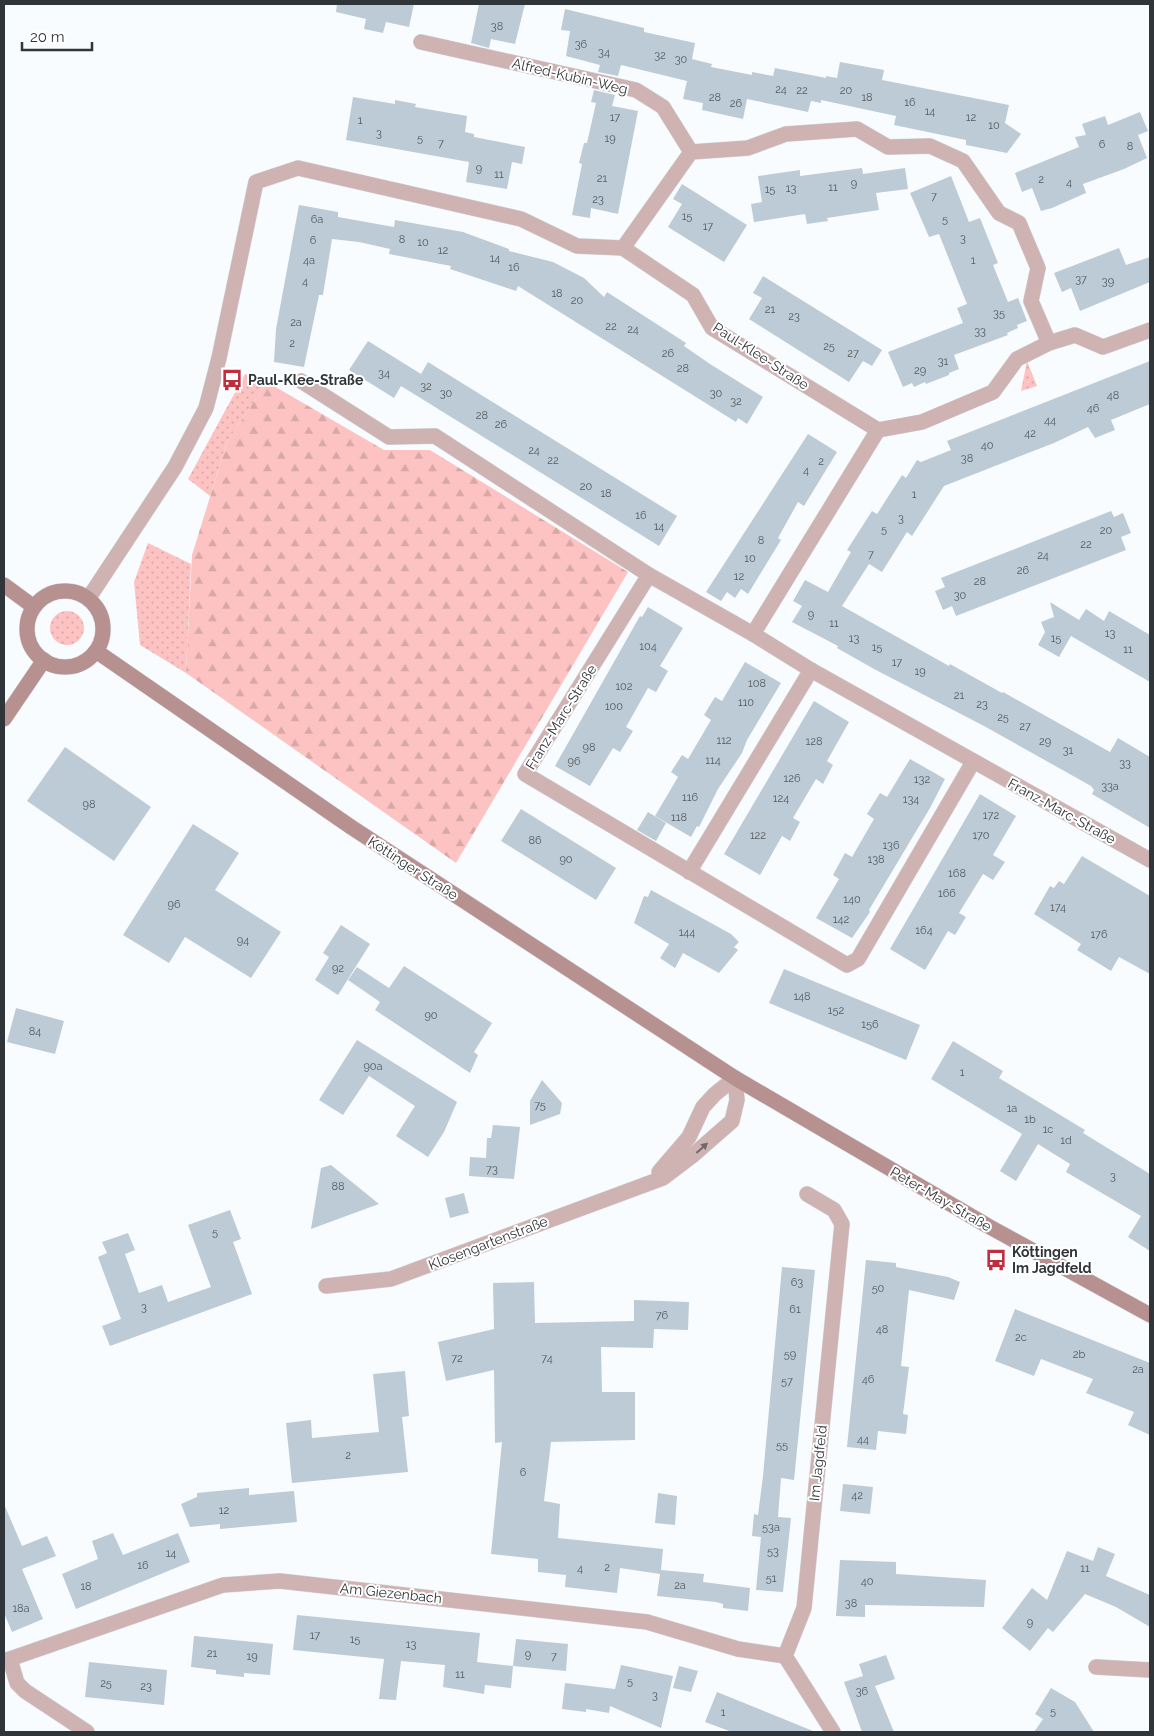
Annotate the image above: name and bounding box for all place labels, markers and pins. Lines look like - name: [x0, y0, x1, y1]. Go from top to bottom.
- bus stop icon: Paul-Klee-Straße: [219, 367, 245, 393]
- place label: Paul-Klee-Straße: [248, 372, 364, 388]
- place label: Köttingen Im Jagdfeld: [1012, 1244, 1092, 1276]
- bus stop icon: Köttingen Im Jagdfeld: [983, 1247, 1009, 1273]

